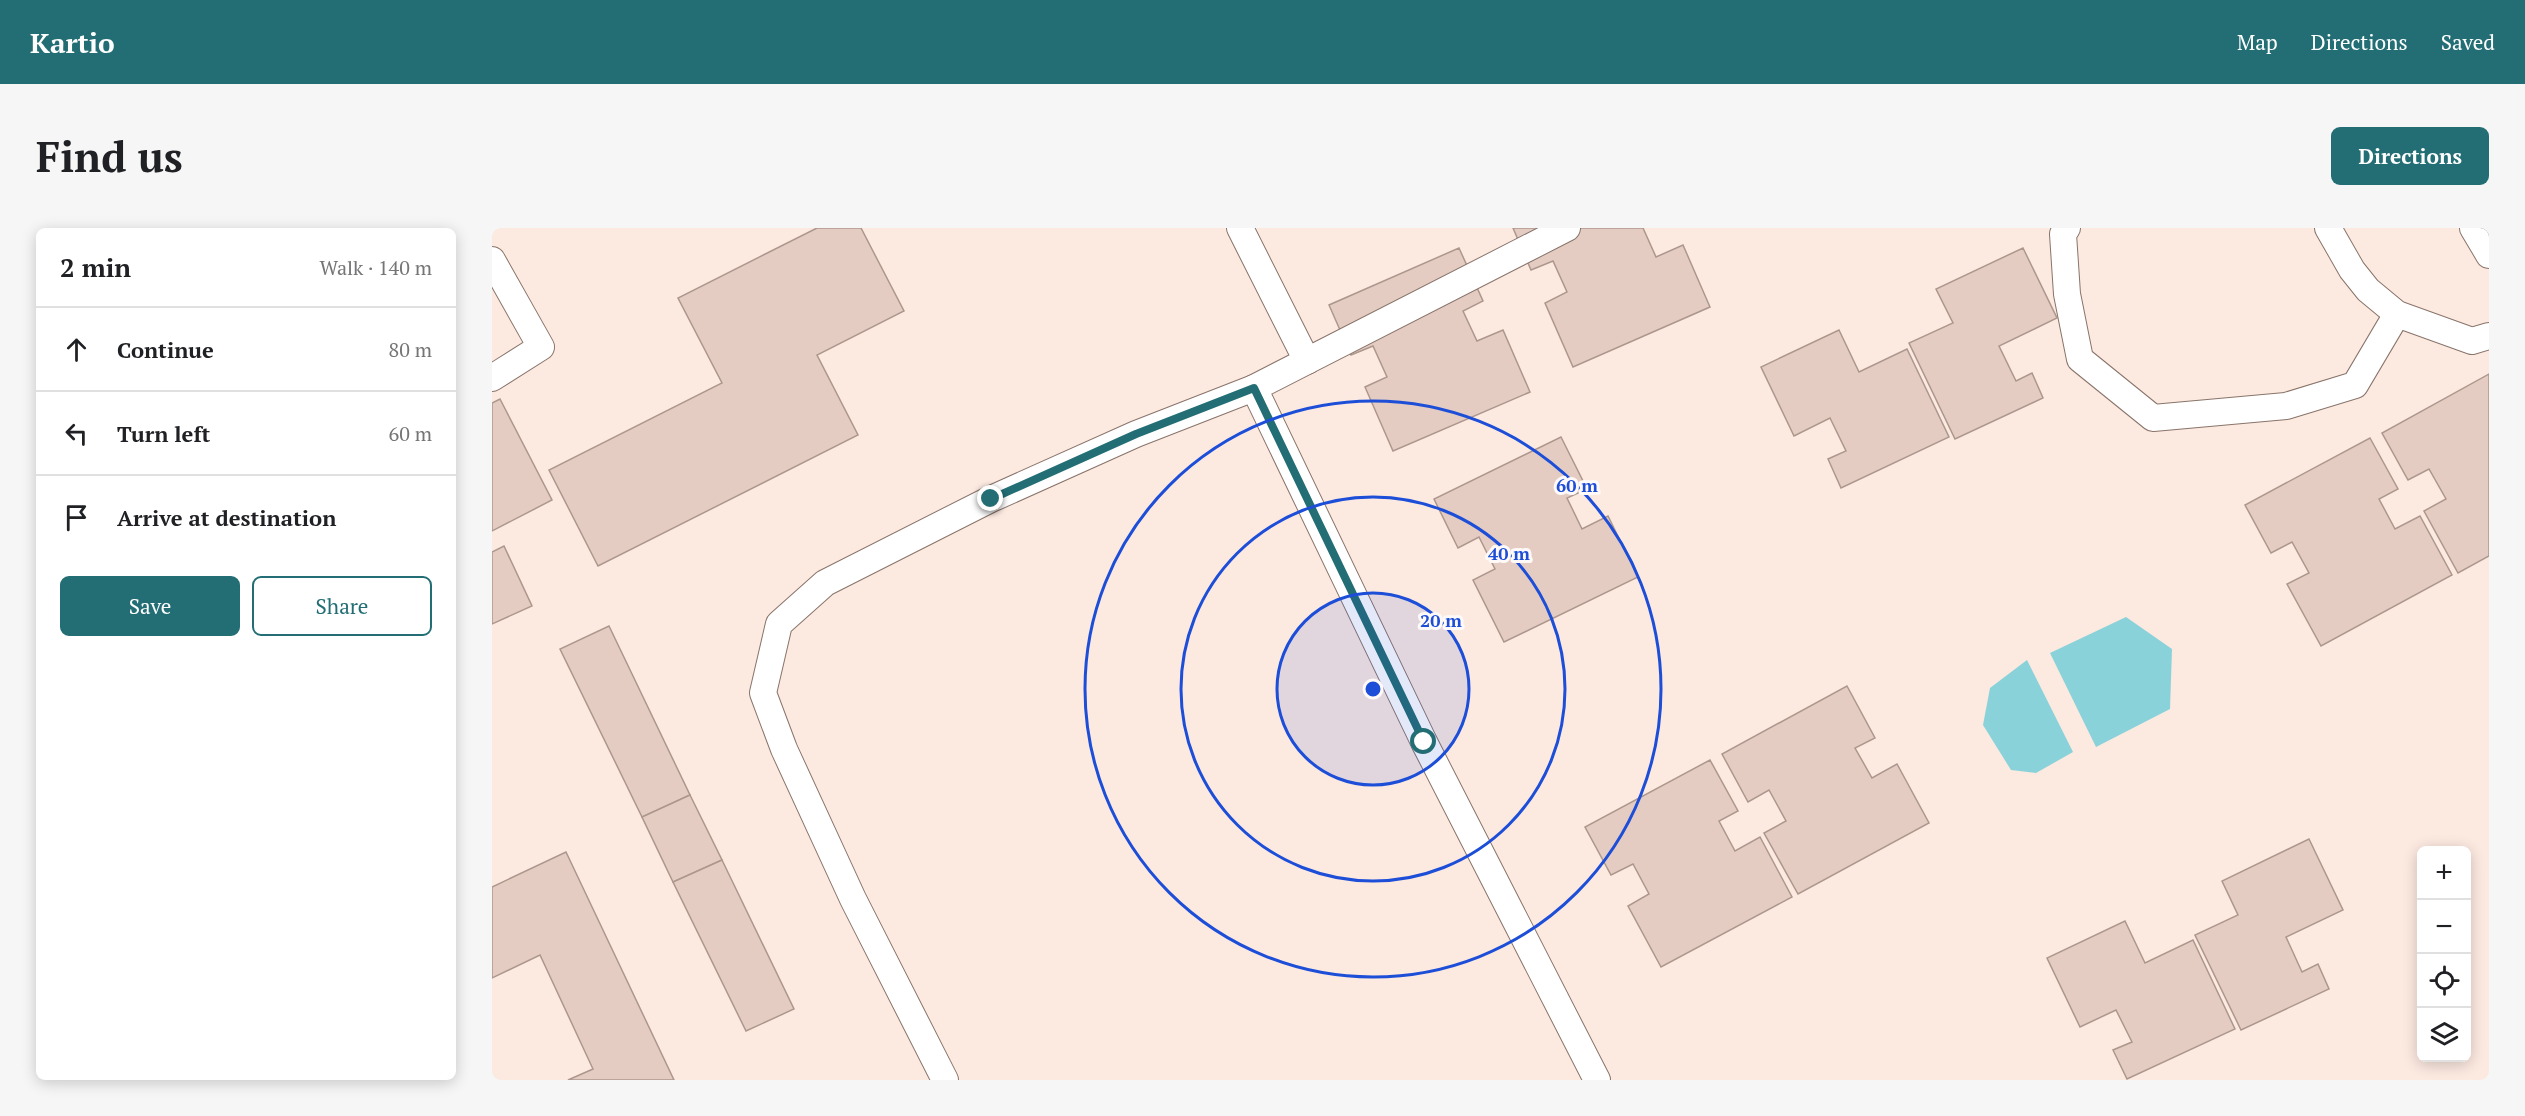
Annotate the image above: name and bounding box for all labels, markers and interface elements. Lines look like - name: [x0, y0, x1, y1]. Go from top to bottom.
- text: Kartio: [30, 24, 115, 61]
- text: Map: [2237, 28, 2278, 56]
- text: Directions: [2311, 28, 2408, 56]
- text: Saved: [2441, 28, 2495, 56]
- button: Directions: [2331, 127, 2489, 185]
- text: Find us: [36, 128, 183, 184]
- text: 2 min: [60, 250, 131, 284]
- text: Walk · 140 m: [320, 254, 432, 281]
- icon: ahead: [60, 333, 93, 366]
- text: Continue: [117, 335, 214, 364]
- text: 80 m: [389, 336, 432, 363]
- icon: left: [60, 417, 93, 450]
- text: Turn left: [117, 419, 210, 448]
- text: 60 m: [389, 420, 432, 447]
- text: 60 m: [1556, 473, 1598, 497]
- route end: [977, 485, 1003, 511]
- icon: arrive: [60, 501, 93, 534]
- text: Arrive at destination: [117, 503, 336, 532]
- text: 40 m: [1488, 541, 1530, 565]
- button: Save: [60, 576, 240, 636]
- button: Share: [252, 576, 432, 636]
- text: 20 m: [1420, 608, 1462, 632]
- centre of rings: [1363, 679, 1383, 699]
- route start: [1410, 728, 1436, 754]
- map controls: [2417, 846, 2471, 1062]
- button: +: [2417, 846, 2471, 900]
- button: −: [2417, 900, 2471, 954]
- button: locate: [2417, 954, 2471, 1008]
- button: layers: [2417, 1008, 2471, 1062]

